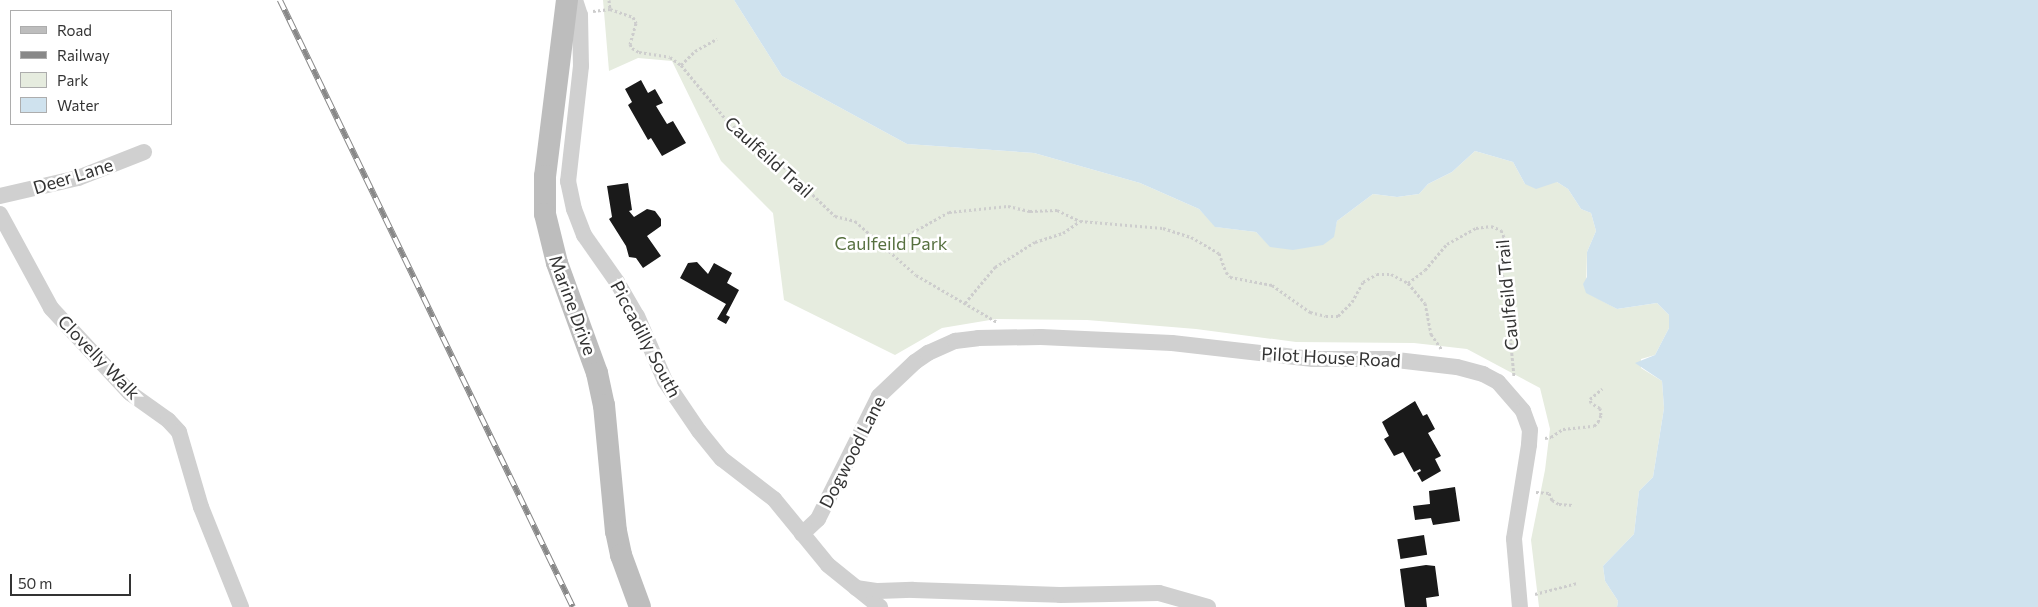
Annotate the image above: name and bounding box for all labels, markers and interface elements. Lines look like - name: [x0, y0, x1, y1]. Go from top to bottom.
- legend: [10, 10, 172, 125]
- text: Road: [57, 21, 92, 39]
- text: Railway: [57, 46, 110, 64]
- text: Park: [57, 71, 88, 89]
- text: Water: [57, 96, 99, 114]
- street label: Caulfeild Trail: [720, 112, 818, 202]
- street label: Deer Lane: [30, 154, 116, 198]
- park label: Caulfeild Park: [834, 232, 948, 254]
- street label: Caulfeild Trail: [1491, 239, 1523, 351]
- street label: Marine Drive: [545, 252, 601, 358]
- street label: Piccadilly South: [606, 277, 686, 401]
- street label: Clovelly Walk: [53, 310, 145, 404]
- street label: Pilot House Road: [1261, 343, 1401, 371]
- street label: Dogwood Lane: [815, 392, 889, 512]
- scale bar: [12, 564, 134, 596]
- text: 50 m: [18, 574, 52, 592]

